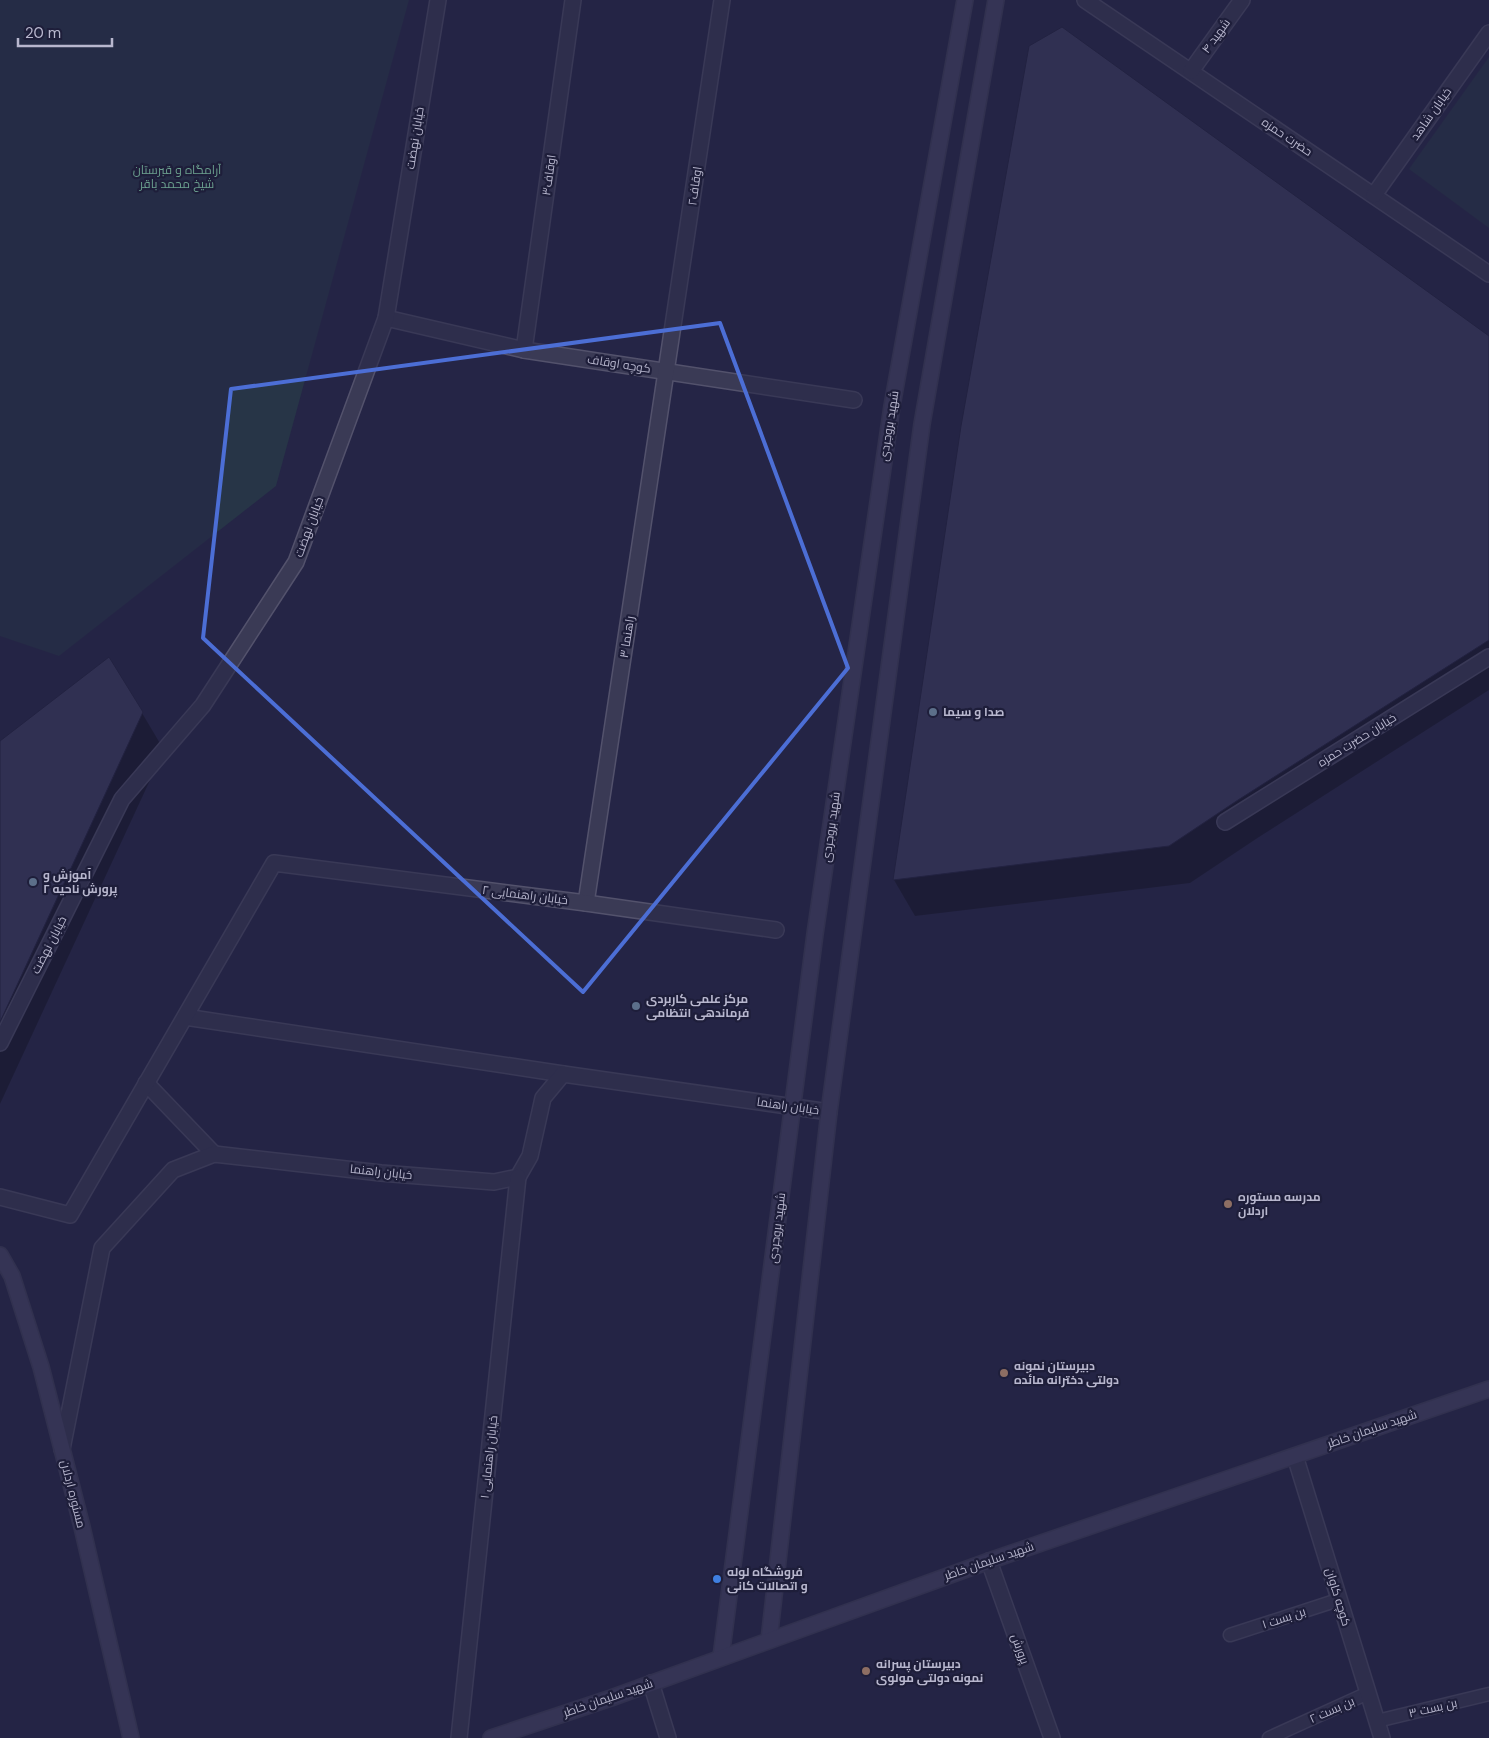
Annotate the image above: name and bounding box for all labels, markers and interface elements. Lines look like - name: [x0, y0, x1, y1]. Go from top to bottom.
- scale bar: [18, 15, 111, 47]
- street label: شهید ۴: [1198, 15, 1234, 56]
- text: 20 m: [25, 23, 61, 43]
- street label: خیابان شاهد: [1407, 84, 1455, 144]
- street label: خیابان نهضت: [402, 106, 428, 170]
- street label: حضرت حمزه: [1258, 114, 1316, 160]
- street label: اوقاف۳: [538, 154, 560, 196]
- park label: آرامگاه و قبرستان شیخ محمد باقر: [133, 162, 222, 192]
- street label: اوقاف۲: [684, 165, 706, 207]
- street label: کوچه اوقاف: [586, 351, 652, 378]
- street label: شهید بروجردی: [876, 390, 902, 462]
- street label: خیابان نهضت: [291, 495, 327, 559]
- street label: راهنما ۳: [616, 615, 638, 659]
- place label: صدا و سیما: [943, 704, 1004, 720]
- marker: صدا و سیما: [927, 706, 939, 718]
- street label: خیابان حضرت حمزه: [1315, 709, 1399, 771]
- street label: شهید بروجردی: [818, 791, 844, 863]
- place label: آموزش و پرورش ناحیه ۲: [43, 867, 118, 898]
- marker: آموزش و پرورش ناحیه ۲: [27, 876, 39, 888]
- street label: خیابان راهنمایی ۲: [481, 882, 569, 908]
- street label: خیابان نهضت: [28, 913, 70, 977]
- place label: مرکز علمی کاربردی فرماندهی انتظامی: [646, 991, 749, 1021]
- marker: مرکز علمی کاربردی فرماندهی انتظامی: [630, 1000, 642, 1012]
- street label: خیابان راهنما: [756, 1094, 820, 1118]
- street label: خیابان راهنما: [349, 1161, 413, 1183]
- place label: مدرسه مستوره اردلان: [1238, 1189, 1321, 1219]
- street label: شهید بروجردی: [765, 1192, 789, 1264]
- marker: مدرسه مستوره اردلان: [1222, 1198, 1234, 1210]
- place label: دبیرستان نمونه دولتی دخترانه مائده: [1014, 1358, 1119, 1388]
- marker: دبیرستان نمونه دولتی دخترانه مائده: [998, 1367, 1010, 1379]
- street label: شهید سلیمان خاطر: [1324, 1406, 1419, 1452]
- street label: خیابان راهنمایی ۱: [477, 1415, 501, 1499]
- street label: مستوره اردلان: [57, 1458, 89, 1530]
- street label: شهید سلیمان خاطر: [941, 1538, 1036, 1584]
- place label: فروشگاه لوله و اتصالات کانی: [727, 1564, 808, 1594]
- street label: کوچه کاوان: [1321, 1566, 1354, 1628]
- marker: فروشگاه لوله و اتصالات کانی: [711, 1573, 723, 1585]
- street label: بن بست ۱: [1260, 1603, 1308, 1633]
- street label: پرورش: [1006, 1632, 1033, 1667]
- place label: دبیرستان پسرانه نمونه دولتی مولوی: [876, 1656, 983, 1686]
- marker: دبیرستان پسرانه نمونه دولتی مولوی: [860, 1665, 872, 1677]
- street label: شهید سلیمان خاطر: [560, 1675, 655, 1721]
- street label: بن بست ۲: [1307, 1693, 1357, 1727]
- street label: بن بست ۳: [1407, 1695, 1459, 1721]

